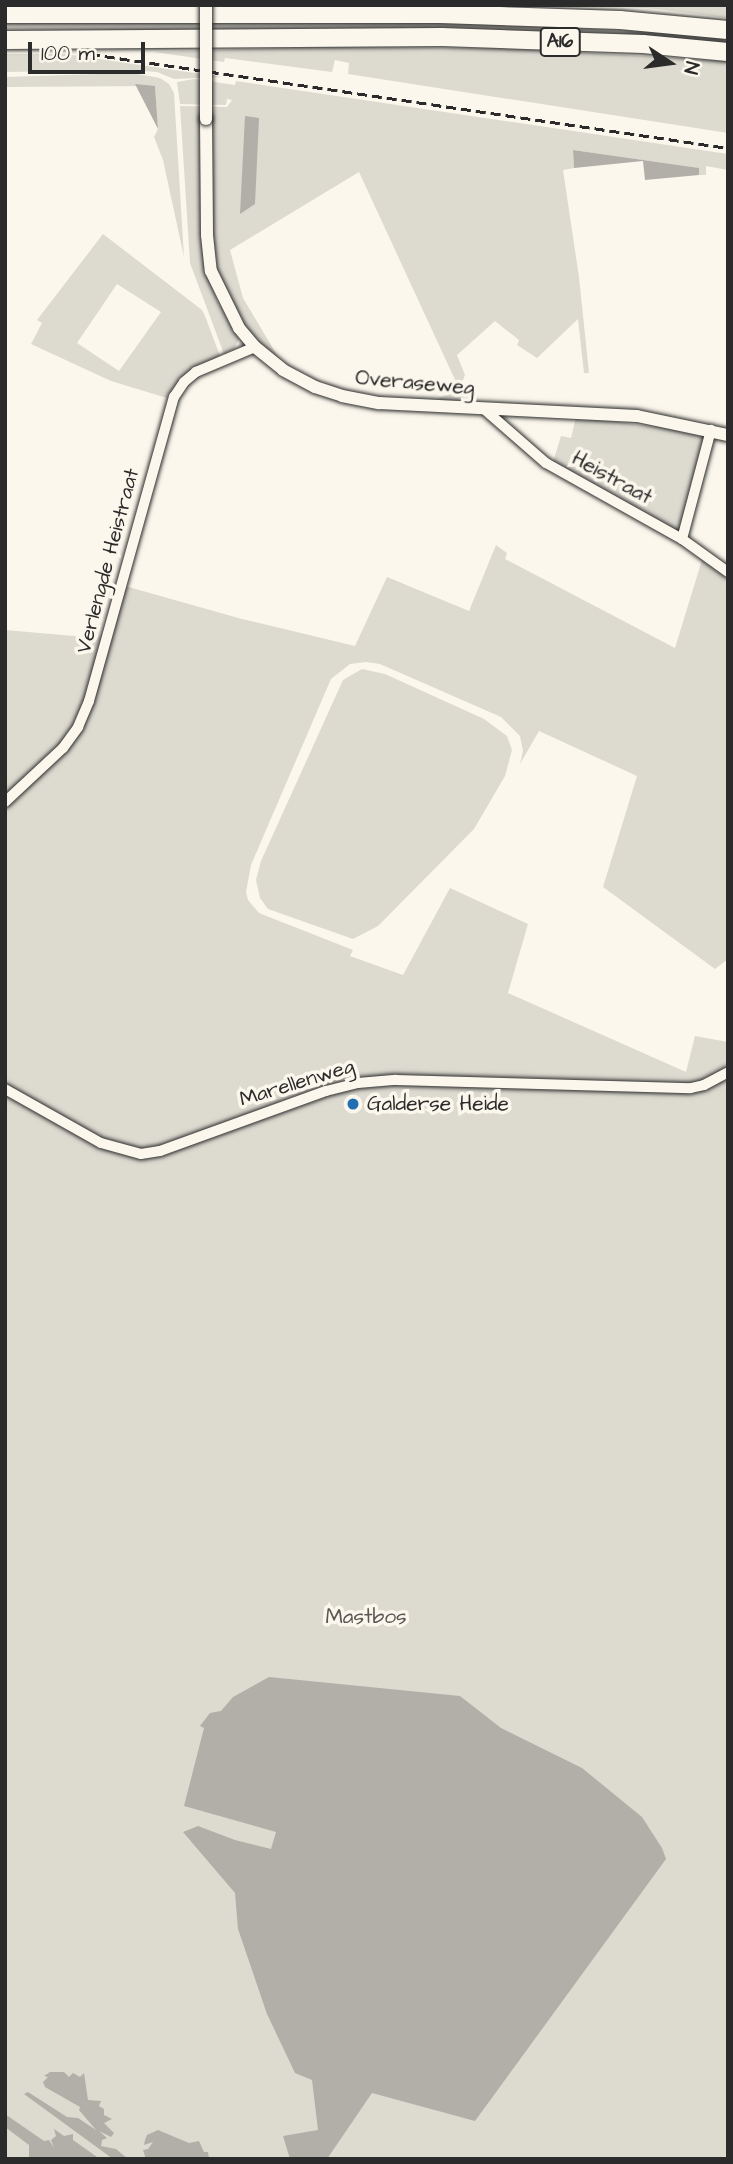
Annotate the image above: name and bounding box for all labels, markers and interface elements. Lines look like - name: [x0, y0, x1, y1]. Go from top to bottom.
- road number: A16: [539, 26, 581, 58]
- scale bar: [32, 28, 149, 72]
- north arrow: [635, 28, 705, 98]
- text: 100 m: [41, 39, 95, 68]
- text: N: [676, 59, 705, 77]
- street label: Overaseweg: [354, 365, 476, 401]
- street label: Heistraat: [568, 446, 656, 510]
- street label: Verlengde Heistraat: [71, 466, 145, 656]
- street label: Marellenweg: [237, 1054, 357, 1112]
- place label: Galderse Heide: [367, 1091, 509, 1117]
- marker: Galderse Heide: [345, 1096, 361, 1112]
- park label: Mastbos: [325, 1604, 407, 1630]

